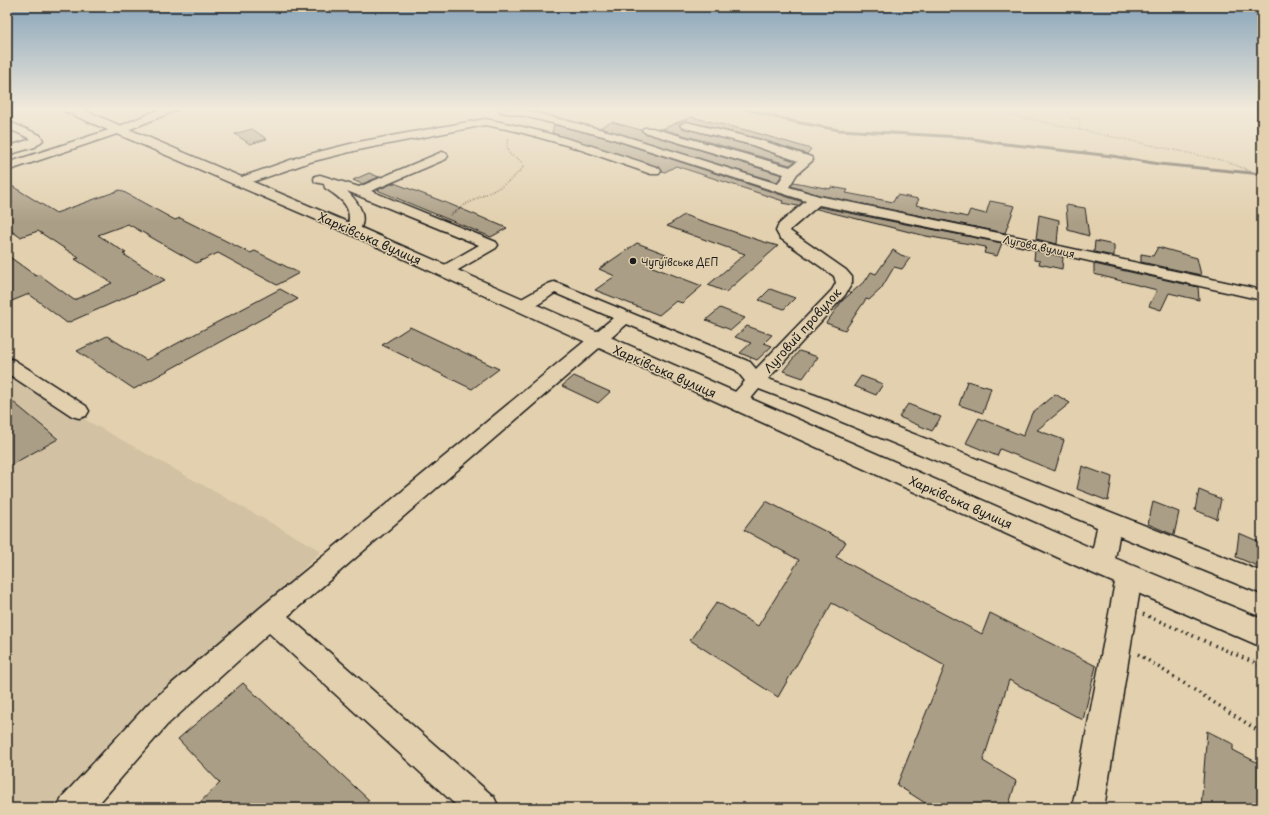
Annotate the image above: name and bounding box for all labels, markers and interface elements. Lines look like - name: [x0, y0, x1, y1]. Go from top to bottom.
- street label: Харківська вулиця: [316, 207, 424, 269]
- street label: Лугова вулиця: [1002, 231, 1076, 262]
- place label: Чугуївське ДЕП: [641, 254, 718, 270]
- marker: Чугуївське ДЕП: [628, 256, 638, 266]
- street label: Луговий провулок: [759, 283, 846, 376]
- street label: Харківська вулиця: [611, 340, 719, 402]
- street label: Харківська вулиця: [907, 471, 1015, 533]

